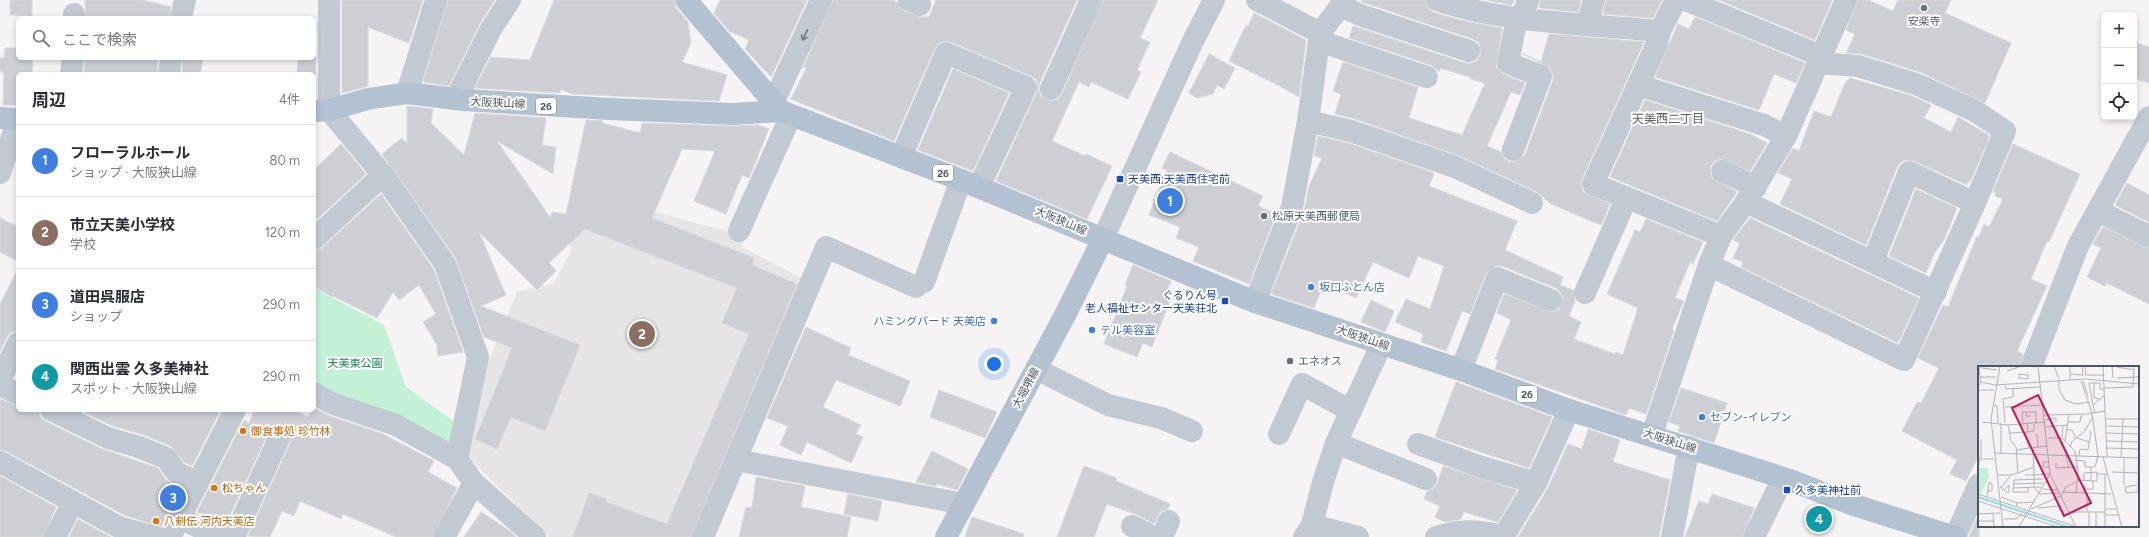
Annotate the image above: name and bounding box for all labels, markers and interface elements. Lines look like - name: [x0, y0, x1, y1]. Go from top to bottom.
- marker: 安楽寺: [1919, 3, 1929, 13]
- map controls: [2101, 12, 2137, 120]
- button: +: [2101, 12, 2137, 48]
- place label: 安楽寺: [1908, 15, 1941, 28]
- search box: [16, 16, 316, 60]
- icon: search: [30, 27, 52, 49]
- one-way arrow: [800, 29, 808, 41]
- text: ここで検索: [62, 31, 137, 49]
- button: −: [2101, 48, 2137, 84]
- button: locate: [2101, 84, 2137, 120]
- text: 周辺: [32, 90, 66, 110]
- text: 4件: [279, 92, 300, 107]
- street label: 大阪狭山線: [470, 95, 526, 111]
- road number: 26: [536, 98, 556, 114]
- district label: 天美西二丁目: [1632, 112, 1704, 126]
- text: フローラルホール: [70, 144, 190, 162]
- text: 1: [42, 153, 48, 168]
- text: 80 m: [269, 153, 300, 168]
- text: ショップ · 大阪狭山線: [70, 165, 197, 180]
- road number: 26: [933, 165, 953, 181]
- place label: 天美西;天美西住宅前: [1128, 173, 1230, 186]
- marker: 天美西;天美西住宅前: [1115, 174, 1125, 184]
- pin: 1: [1157, 186, 1183, 216]
- street label: 大阪狭山線: [1033, 204, 1089, 238]
- place label: 松原天美西郵便局: [1272, 210, 1360, 223]
- marker: 松原天美西郵便局: [1259, 211, 1269, 221]
- text: 市立天美小学校: [70, 216, 175, 234]
- text: 2: [41, 225, 49, 240]
- text: 120 m: [265, 225, 300, 240]
- text: 学校: [70, 237, 96, 252]
- place label: 坂口ふとん店: [1319, 281, 1385, 294]
- marker: 坂口ふとん店: [1306, 282, 1316, 292]
- text: 道田呉服店: [70, 288, 145, 306]
- place label: ぐるりん号 老人福祉センター天美荘北: [1085, 289, 1217, 315]
- marker: ぐるりん号 老人福祉センター天美荘北: [1220, 296, 1230, 306]
- text: 3: [41, 297, 49, 312]
- text: 290 m: [263, 297, 300, 312]
- text: ショップ: [70, 309, 122, 324]
- place label: ハミングバード 天美店: [873, 315, 986, 328]
- marker: ハミングバード 天美店: [989, 316, 999, 326]
- pin: 2: [629, 319, 655, 349]
- street label: 大阪狭山線: [1335, 323, 1391, 353]
- place label: テル美容室: [1100, 324, 1155, 337]
- marker: テル美容室: [1087, 325, 1097, 335]
- your location: [984, 354, 1004, 374]
- place label: エネオス: [1298, 355, 1342, 368]
- marker: エネオス: [1285, 356, 1295, 366]
- park label: 天美東公園: [328, 357, 383, 370]
- text: 関西出雲 久多美神社: [70, 360, 209, 378]
- street label: 大堀堺線: [1010, 366, 1042, 410]
- inset map: [1978, 366, 2139, 527]
- text: 4: [41, 369, 49, 384]
- text: 290 m: [263, 369, 300, 384]
- text: スポット · 大阪狭山線: [70, 381, 197, 396]
- road number: 26: [1517, 386, 1537, 402]
- place label: セブン-イレブン: [1710, 411, 1792, 424]
- marker: セブン-イレブン: [1697, 412, 1707, 422]
- place label: 御食事処 珍竹林: [250, 425, 331, 438]
- marker: 御食事処 珍竹林: [238, 426, 248, 436]
- street label: 大阪狭山線: [1642, 426, 1698, 456]
- place label: 松ちゃん: [222, 482, 266, 495]
- pin: 3: [160, 483, 186, 513]
- marker: 松ちゃん: [209, 483, 219, 493]
- place label: 久多美神社前: [1795, 484, 1861, 497]
- marker: 久多美神社前: [1782, 485, 1792, 495]
- pin: 4: [1806, 504, 1832, 534]
- place label: 八剣伝 河内天美店: [164, 515, 255, 528]
- marker: 八剣伝 河内天美店: [151, 516, 161, 526]

